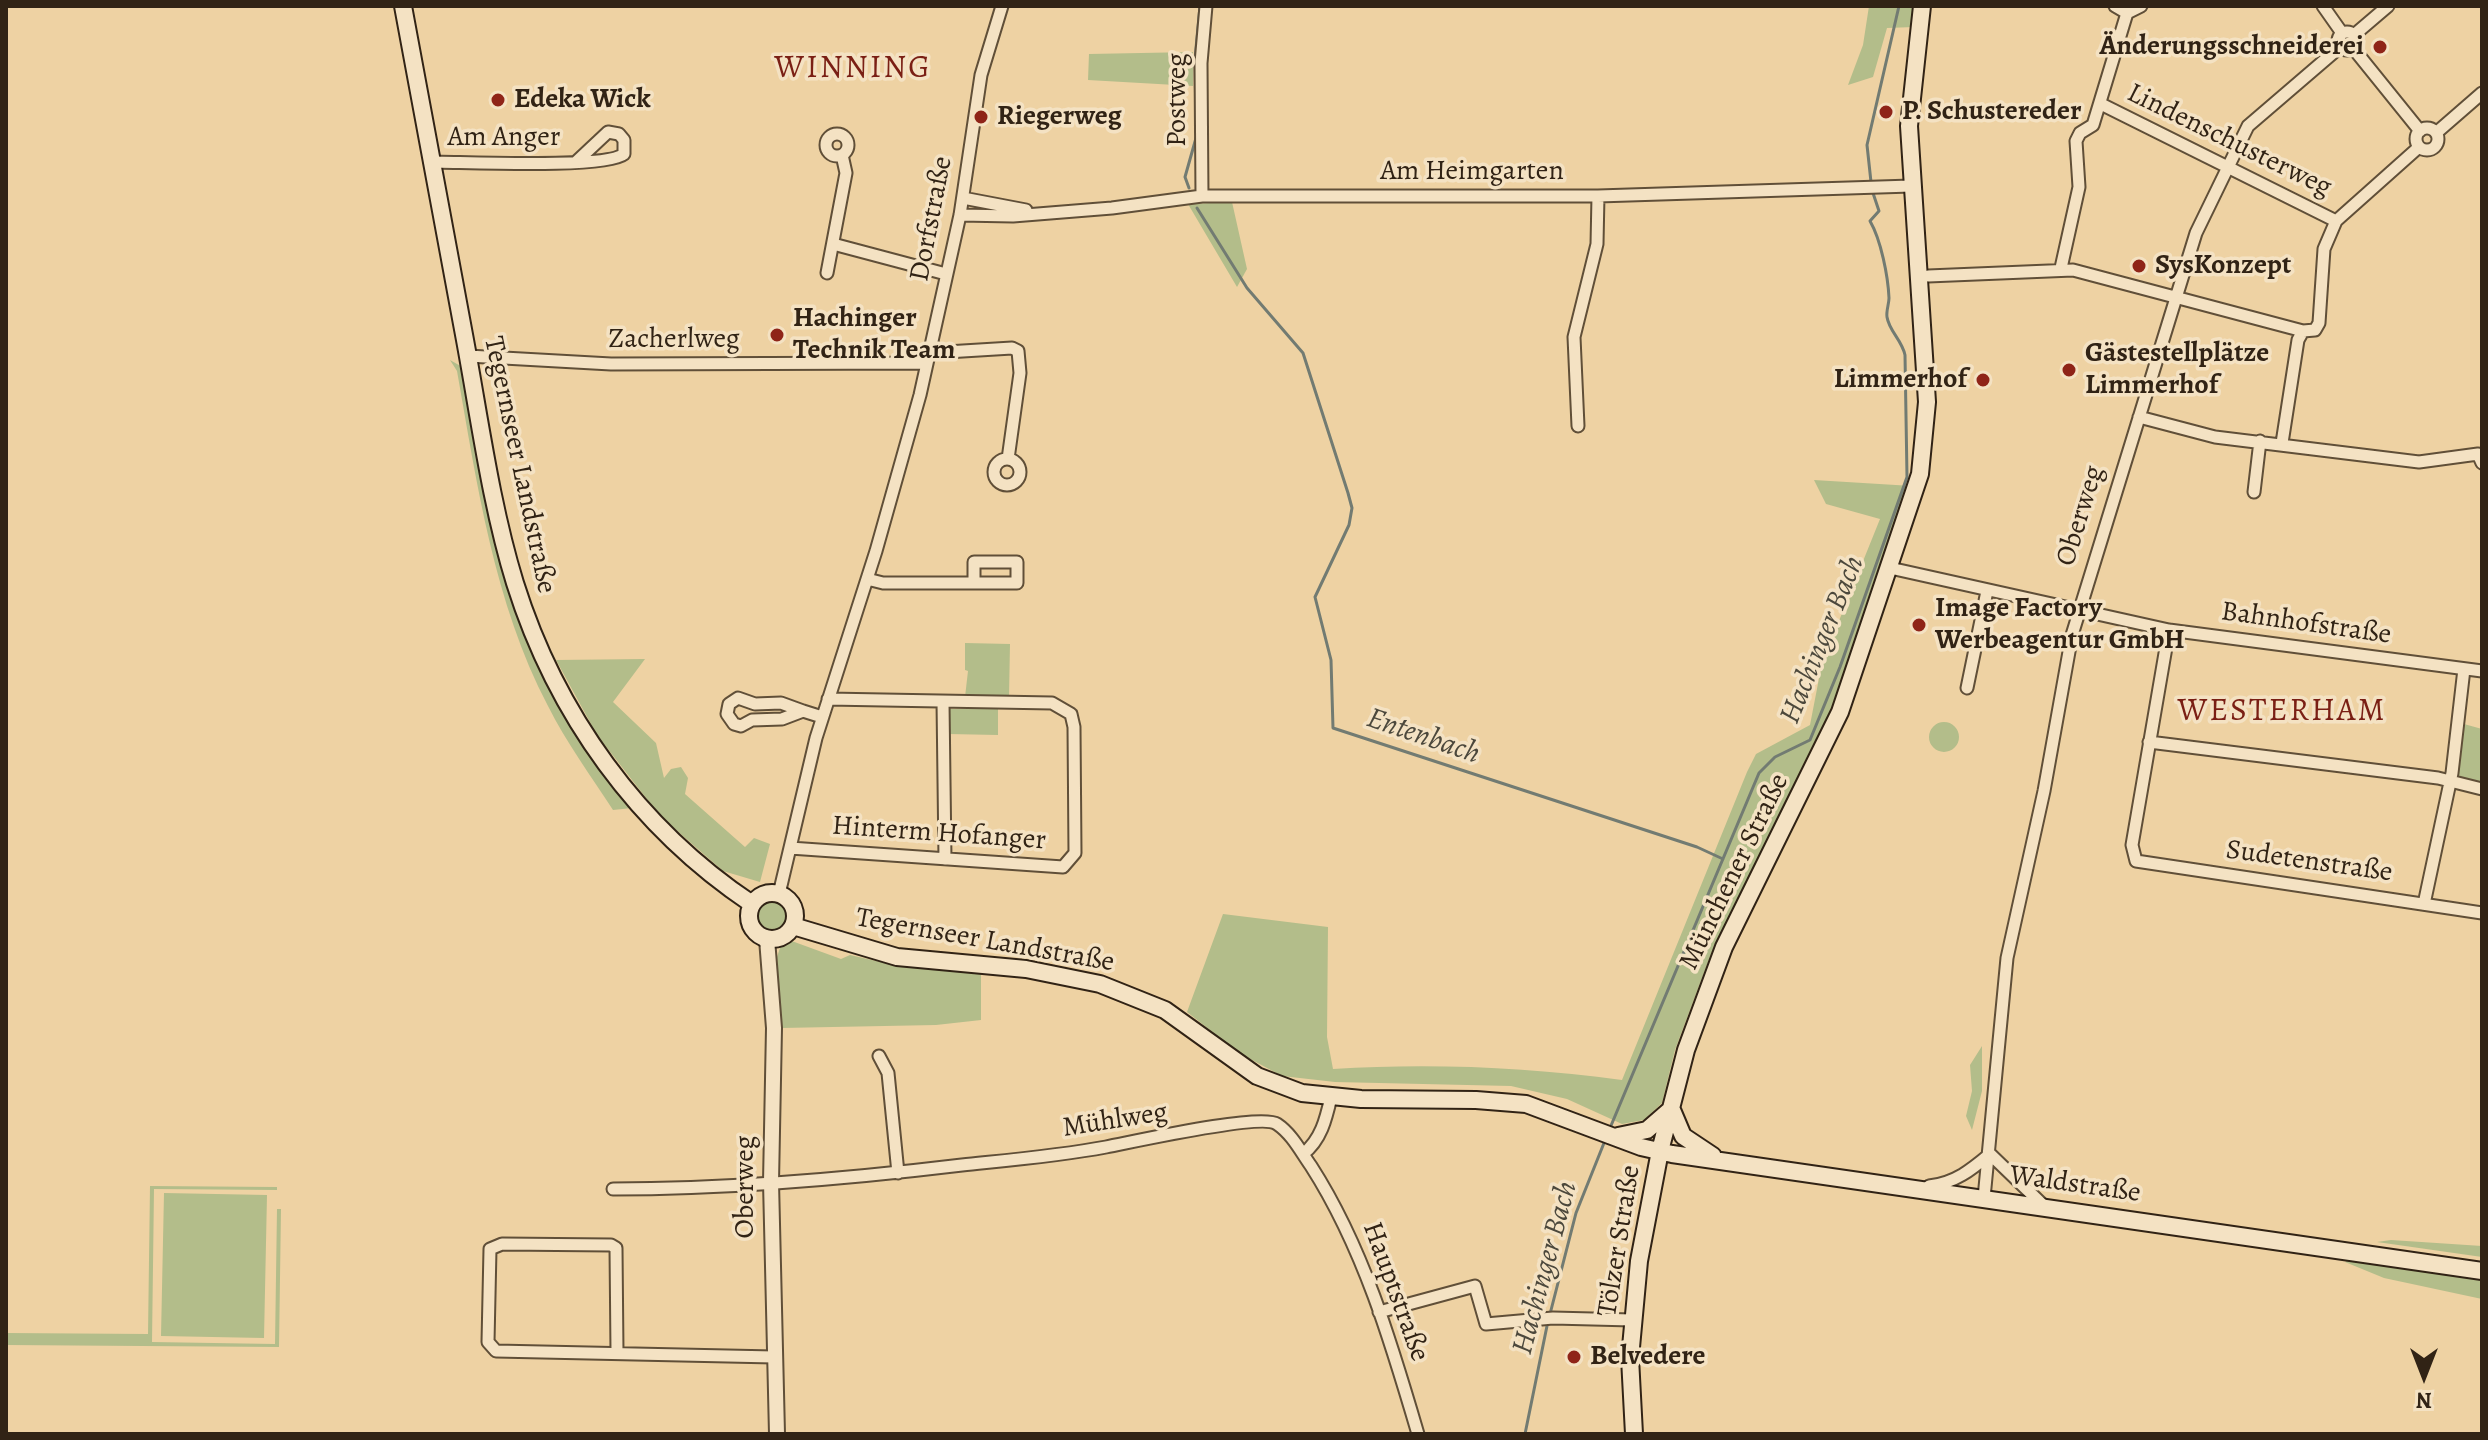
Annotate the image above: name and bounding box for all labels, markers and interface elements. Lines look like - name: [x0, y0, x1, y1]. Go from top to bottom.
- place label: Änderungsschneiderei: [2099, 30, 2364, 64]
- marker: Änderungsschneiderei: [2371, 38, 2389, 56]
- district label: WINNING: [774, 50, 932, 88]
- street label: Postweg: [1161, 53, 1195, 147]
- street label: Lindenschusterweg: [2121, 77, 2337, 205]
- place label: Edeka Wick: [514, 83, 651, 117]
- marker: Edeka Wick: [489, 91, 507, 109]
- place label: P. Schustereder: [1902, 95, 2081, 129]
- place label: Riegerweg: [997, 100, 1122, 134]
- marker: P. Schustereder: [1877, 103, 1895, 121]
- marker: Riegerweg: [972, 108, 990, 126]
- street label: Am Anger: [447, 121, 561, 155]
- street label: Dorfstraße: [903, 154, 961, 284]
- street label: Am Heimgarten: [1380, 155, 1564, 189]
- place label: SysKonzept: [2155, 249, 2291, 283]
- marker: SysKonzept: [2130, 257, 2148, 275]
- place label: Hachinger Technik Team: [793, 302, 955, 368]
- street label: Zacherlweg: [608, 323, 740, 357]
- marker: Hachinger Technik Team: [768, 326, 786, 344]
- street label: Tegernseer Landstraße: [475, 333, 563, 597]
- place label: Gästestellplätze Limmerhof: [2085, 337, 2269, 403]
- marker: Gästestellplätze Limmerhof: [2060, 361, 2078, 379]
- place label: Limmerhof: [1834, 363, 1967, 397]
- marker: Limmerhof: [1974, 371, 1992, 389]
- street label: Oberweg: [2050, 462, 2112, 570]
- water label: Hachinger Bach: [1773, 551, 1873, 729]
- place label: Image Factory Werbeagentur GmbH: [1935, 592, 2185, 658]
- street label: Bahnhofstraße: [2219, 595, 2393, 653]
- marker: Image Factory Werbeagentur GmbH: [1910, 616, 1928, 634]
- district label: WESTERHAM: [2177, 693, 2387, 731]
- water label: Entenbach: [1362, 701, 1484, 773]
- street label: Münchener Straße: [1673, 769, 1797, 975]
- street label: Hinterm Hofanger: [831, 810, 1047, 858]
- street label: Sudetenstraße: [2224, 834, 2394, 890]
- street label: Tegernseer Landstraße: [853, 902, 1117, 980]
- street label: Mühlweg: [1060, 1096, 1170, 1146]
- street label: Oberweg: [729, 1136, 763, 1238]
- street label: Waldstraße: [2007, 1159, 2143, 1211]
- street label: Tölzer Straße: [1591, 1163, 1649, 1319]
- water label: Hachinger Bach: [1506, 1177, 1586, 1359]
- street label: Hauptstraße: [1354, 1218, 1436, 1366]
- north arrow: [2384, 1336, 2464, 1416]
- place label: Belvedere: [1590, 1340, 1705, 1374]
- marker: Belvedere: [1565, 1348, 1583, 1366]
- text: N: [2416, 1385, 2432, 1415]

